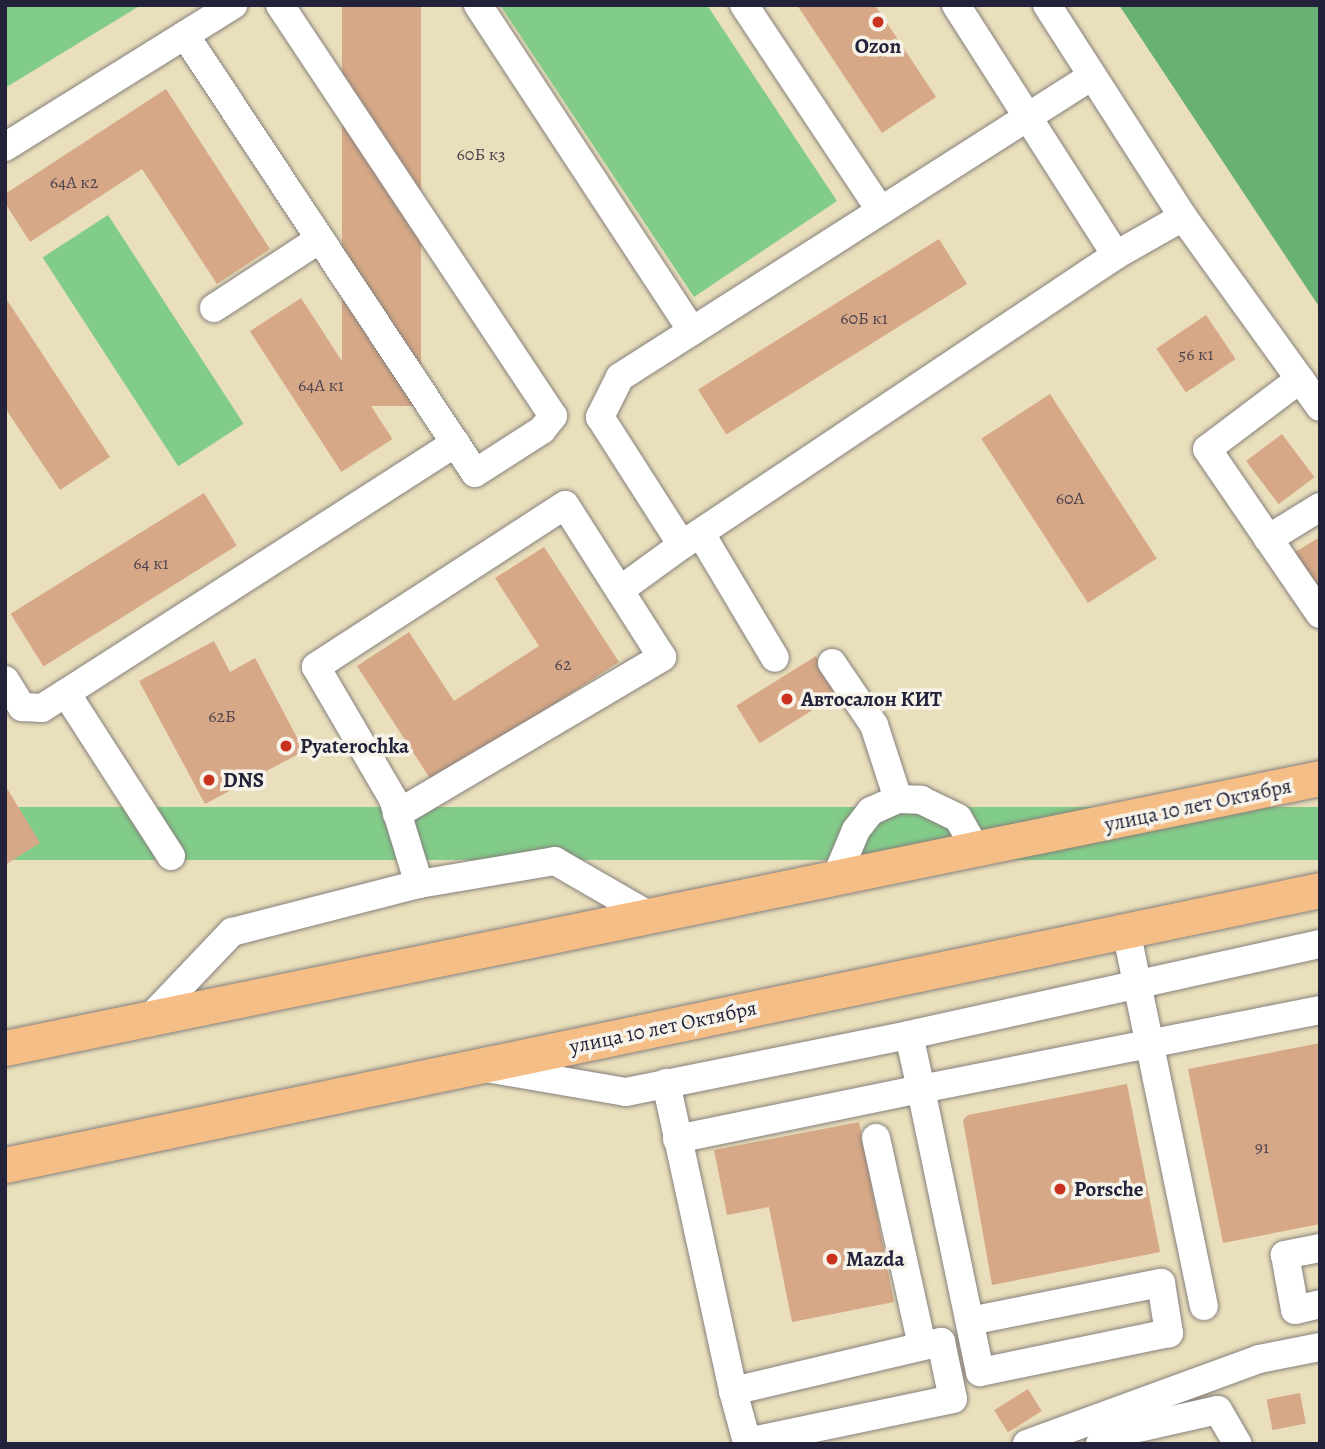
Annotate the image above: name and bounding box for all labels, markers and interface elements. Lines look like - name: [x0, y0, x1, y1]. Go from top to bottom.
- marker: Ozon: [870, 14, 886, 30]
- place label: Ozon: [855, 33, 901, 59]
- house number: 60Б к3: [456, 143, 506, 165]
- house number: 64А к2: [50, 171, 98, 193]
- house number: 60Б к1: [840, 307, 888, 329]
- house number: 56 к1: [1178, 343, 1214, 365]
- house number: 64А к1: [298, 374, 344, 396]
- house number: 60А: [1056, 487, 1084, 509]
- house number: 64 к1: [133, 552, 169, 574]
- house number: 62: [555, 653, 571, 675]
- place label: Автосалон КИТ: [801, 686, 942, 712]
- marker: Автосалон КИТ: [779, 691, 795, 707]
- house number: 62Б: [208, 705, 236, 727]
- place label: Pyaterochka: [300, 733, 409, 759]
- marker: Pyaterochka: [278, 738, 294, 754]
- place label: DNS: [223, 767, 264, 793]
- marker: DNS: [201, 772, 217, 788]
- street label: улица 10 лет Октября: [1102, 773, 1294, 837]
- street label: улица 10 лет Октября: [567, 995, 759, 1059]
- house number: 91: [1255, 1136, 1269, 1158]
- place label: Porsche: [1074, 1176, 1143, 1202]
- marker: Porsche: [1052, 1181, 1068, 1197]
- place label: Mazda: [846, 1246, 905, 1272]
- marker: Mazda: [824, 1251, 840, 1267]

